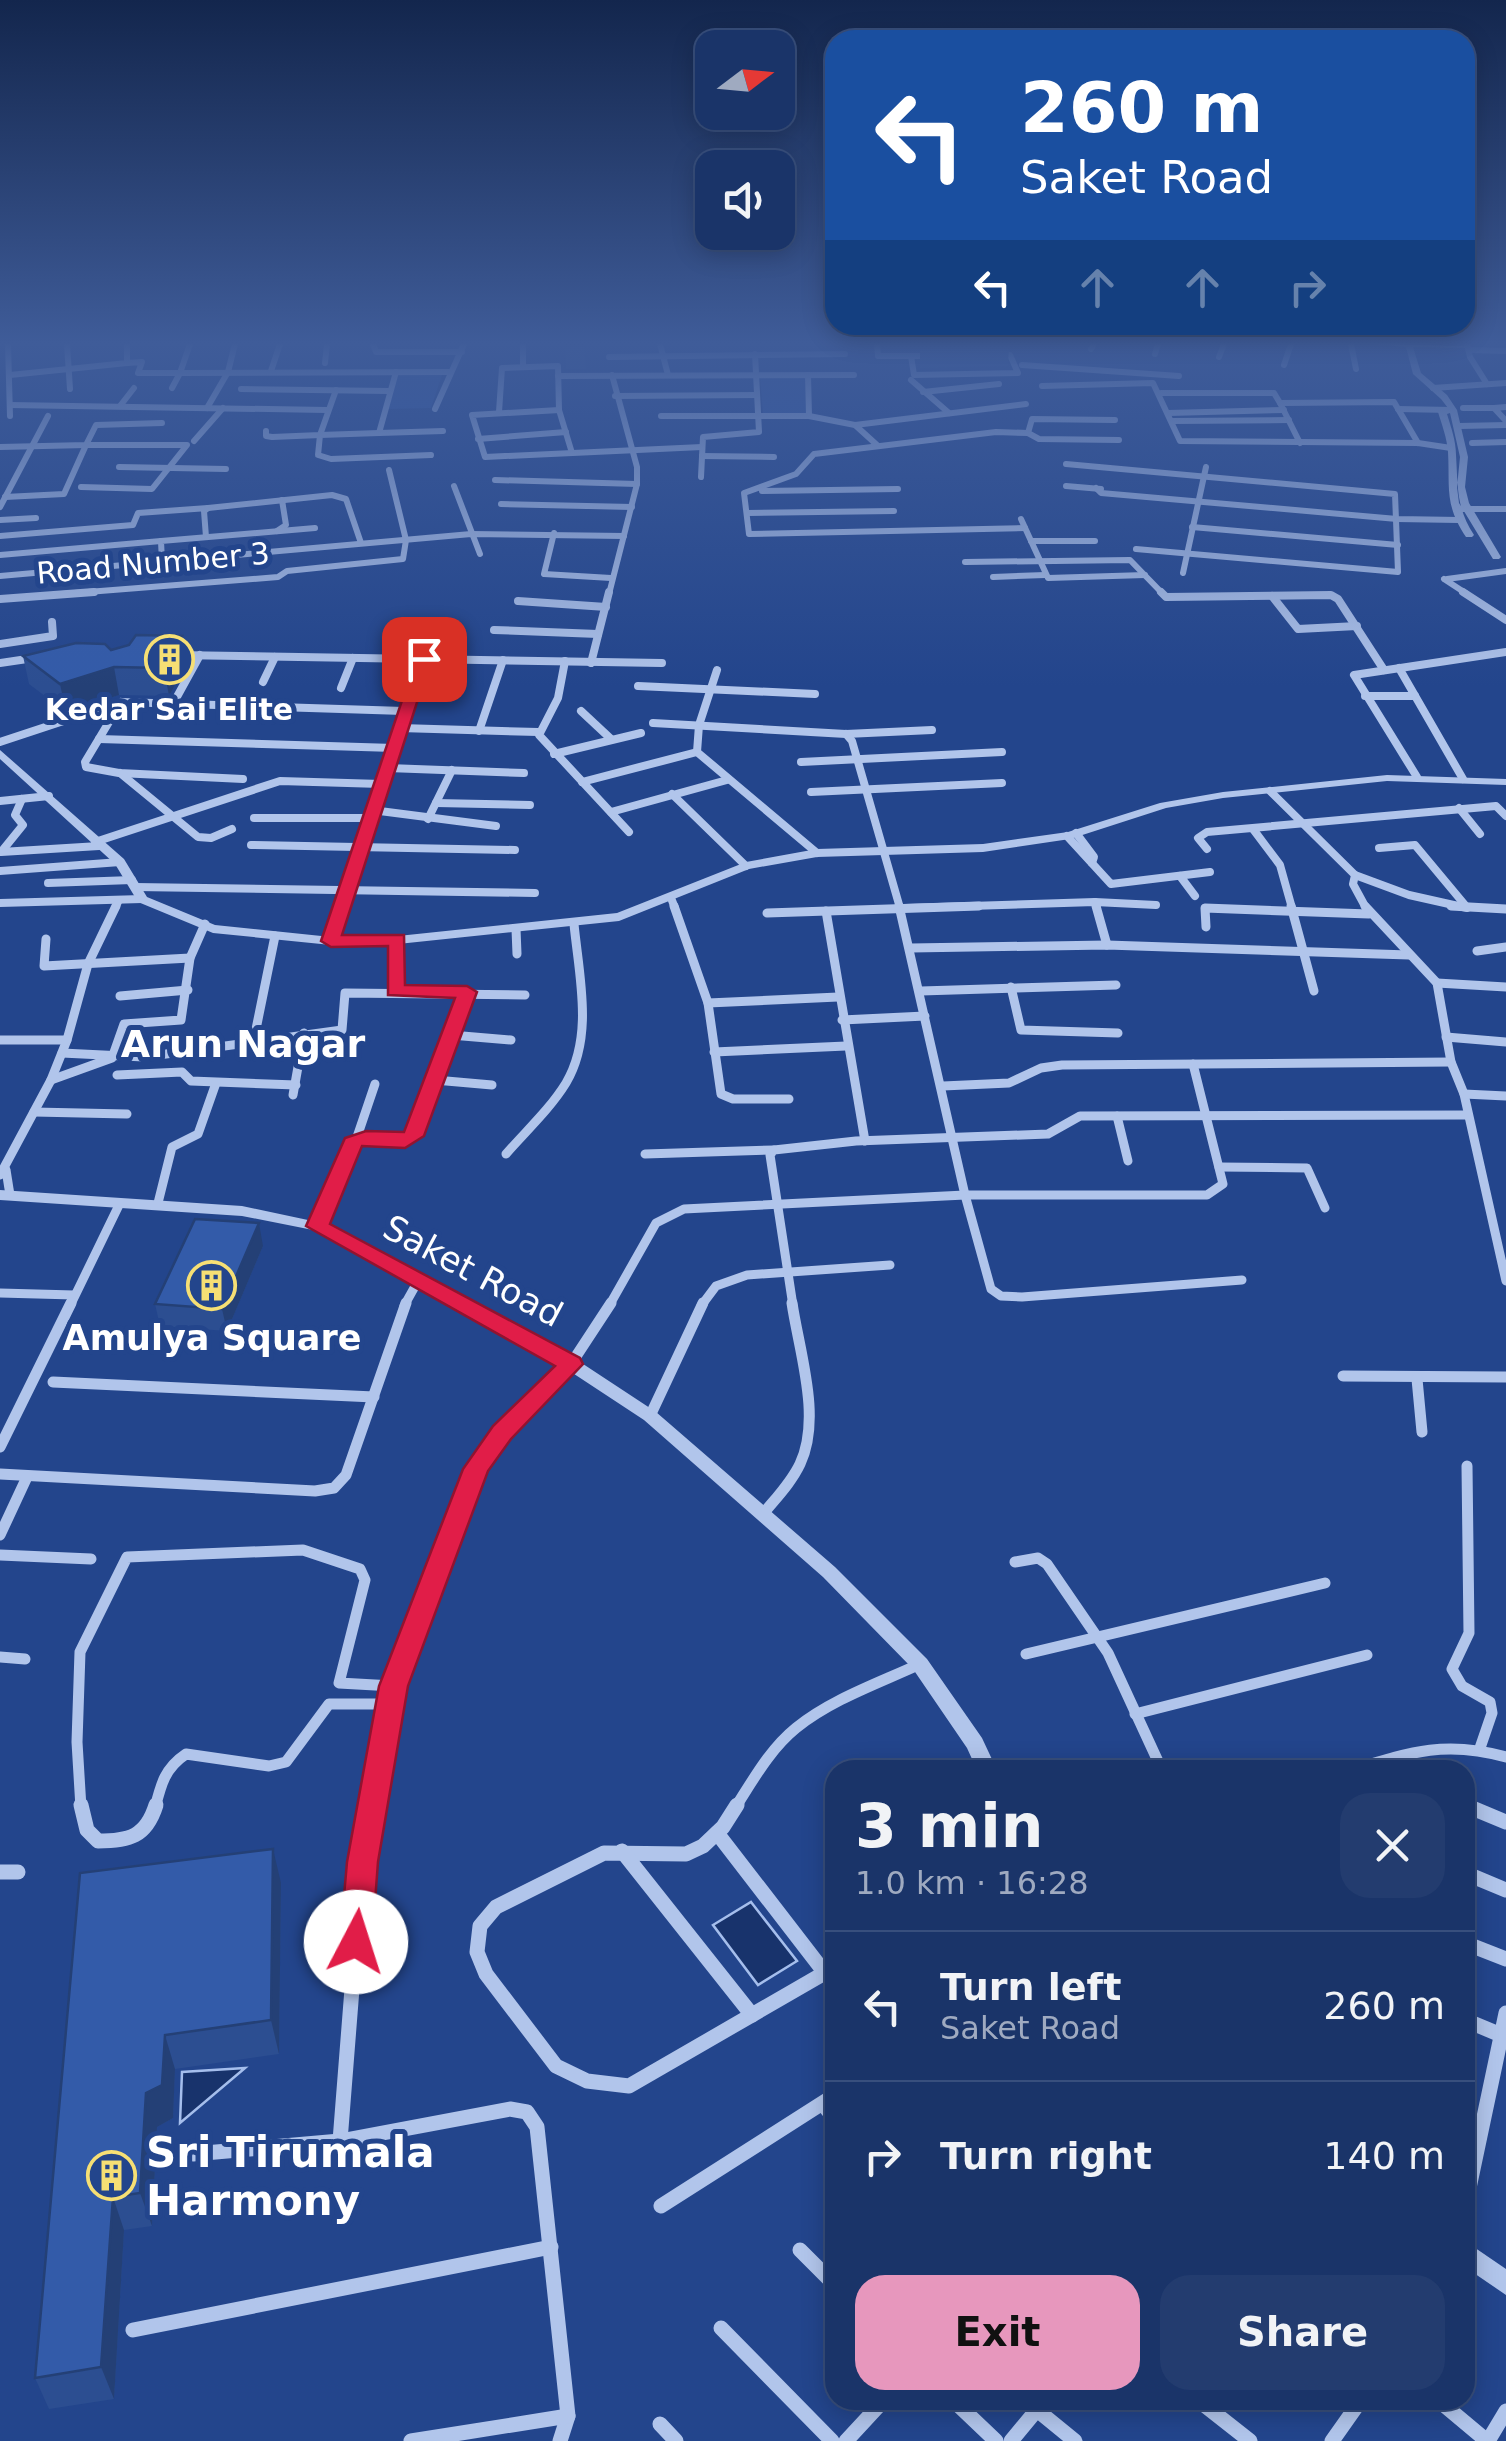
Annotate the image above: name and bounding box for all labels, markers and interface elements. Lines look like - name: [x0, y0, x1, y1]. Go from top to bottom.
- north arrow: [695, 30, 795, 130]
- map controls: [695, 30, 795, 250]
- text: 260 m: [1020, 67, 1263, 149]
- icon: left: [855, 70, 985, 200]
- button: sound: [695, 150, 795, 250]
- text: Saket Road: [1020, 151, 1273, 204]
- icon: left: [965, 260, 1020, 315]
- icon: ahead: [1070, 260, 1125, 315]
- icon: ahead: [1175, 260, 1230, 315]
- icon: right: [1280, 260, 1335, 315]
- street label: Road Number 3: [35, 535, 271, 591]
- pin: [382, 617, 467, 702]
- icon: arrive: [397, 632, 452, 687]
- building icon: Kedar Sai Elite: [143, 634, 195, 686]
- place label: Kedar Sai Elite: [45, 692, 293, 727]
- district label: Arun Nagar: [121, 1022, 366, 1066]
- street label: Saket Road: [377, 1207, 569, 1335]
- building icon: Amulya Square: [186, 1260, 238, 1312]
- place label: Amulya Square: [63, 1318, 361, 1358]
- text: 3 min: [855, 1791, 1043, 1861]
- button: close: [1340, 1793, 1445, 1898]
- text: 1.0 km · 16:28: [855, 1864, 1089, 1902]
- position arrow: [304, 1890, 408, 1994]
- text: Turn left: [940, 1965, 1121, 2009]
- icon: left: [855, 1979, 910, 2034]
- text: 260 m: [1323, 1984, 1445, 2028]
- text: Saket Road: [940, 2009, 1120, 2047]
- place label: Sri Tirumala Harmony: [146, 2128, 434, 2225]
- icon: right: [855, 2129, 910, 2184]
- text: Turn right: [940, 2134, 1152, 2178]
- text: 140 m: [1323, 2134, 1445, 2178]
- building icon: Sri Tirumala Harmony: [85, 2150, 137, 2202]
- button: Exit: [855, 2275, 1140, 2390]
- button: Share: [1160, 2275, 1445, 2390]

